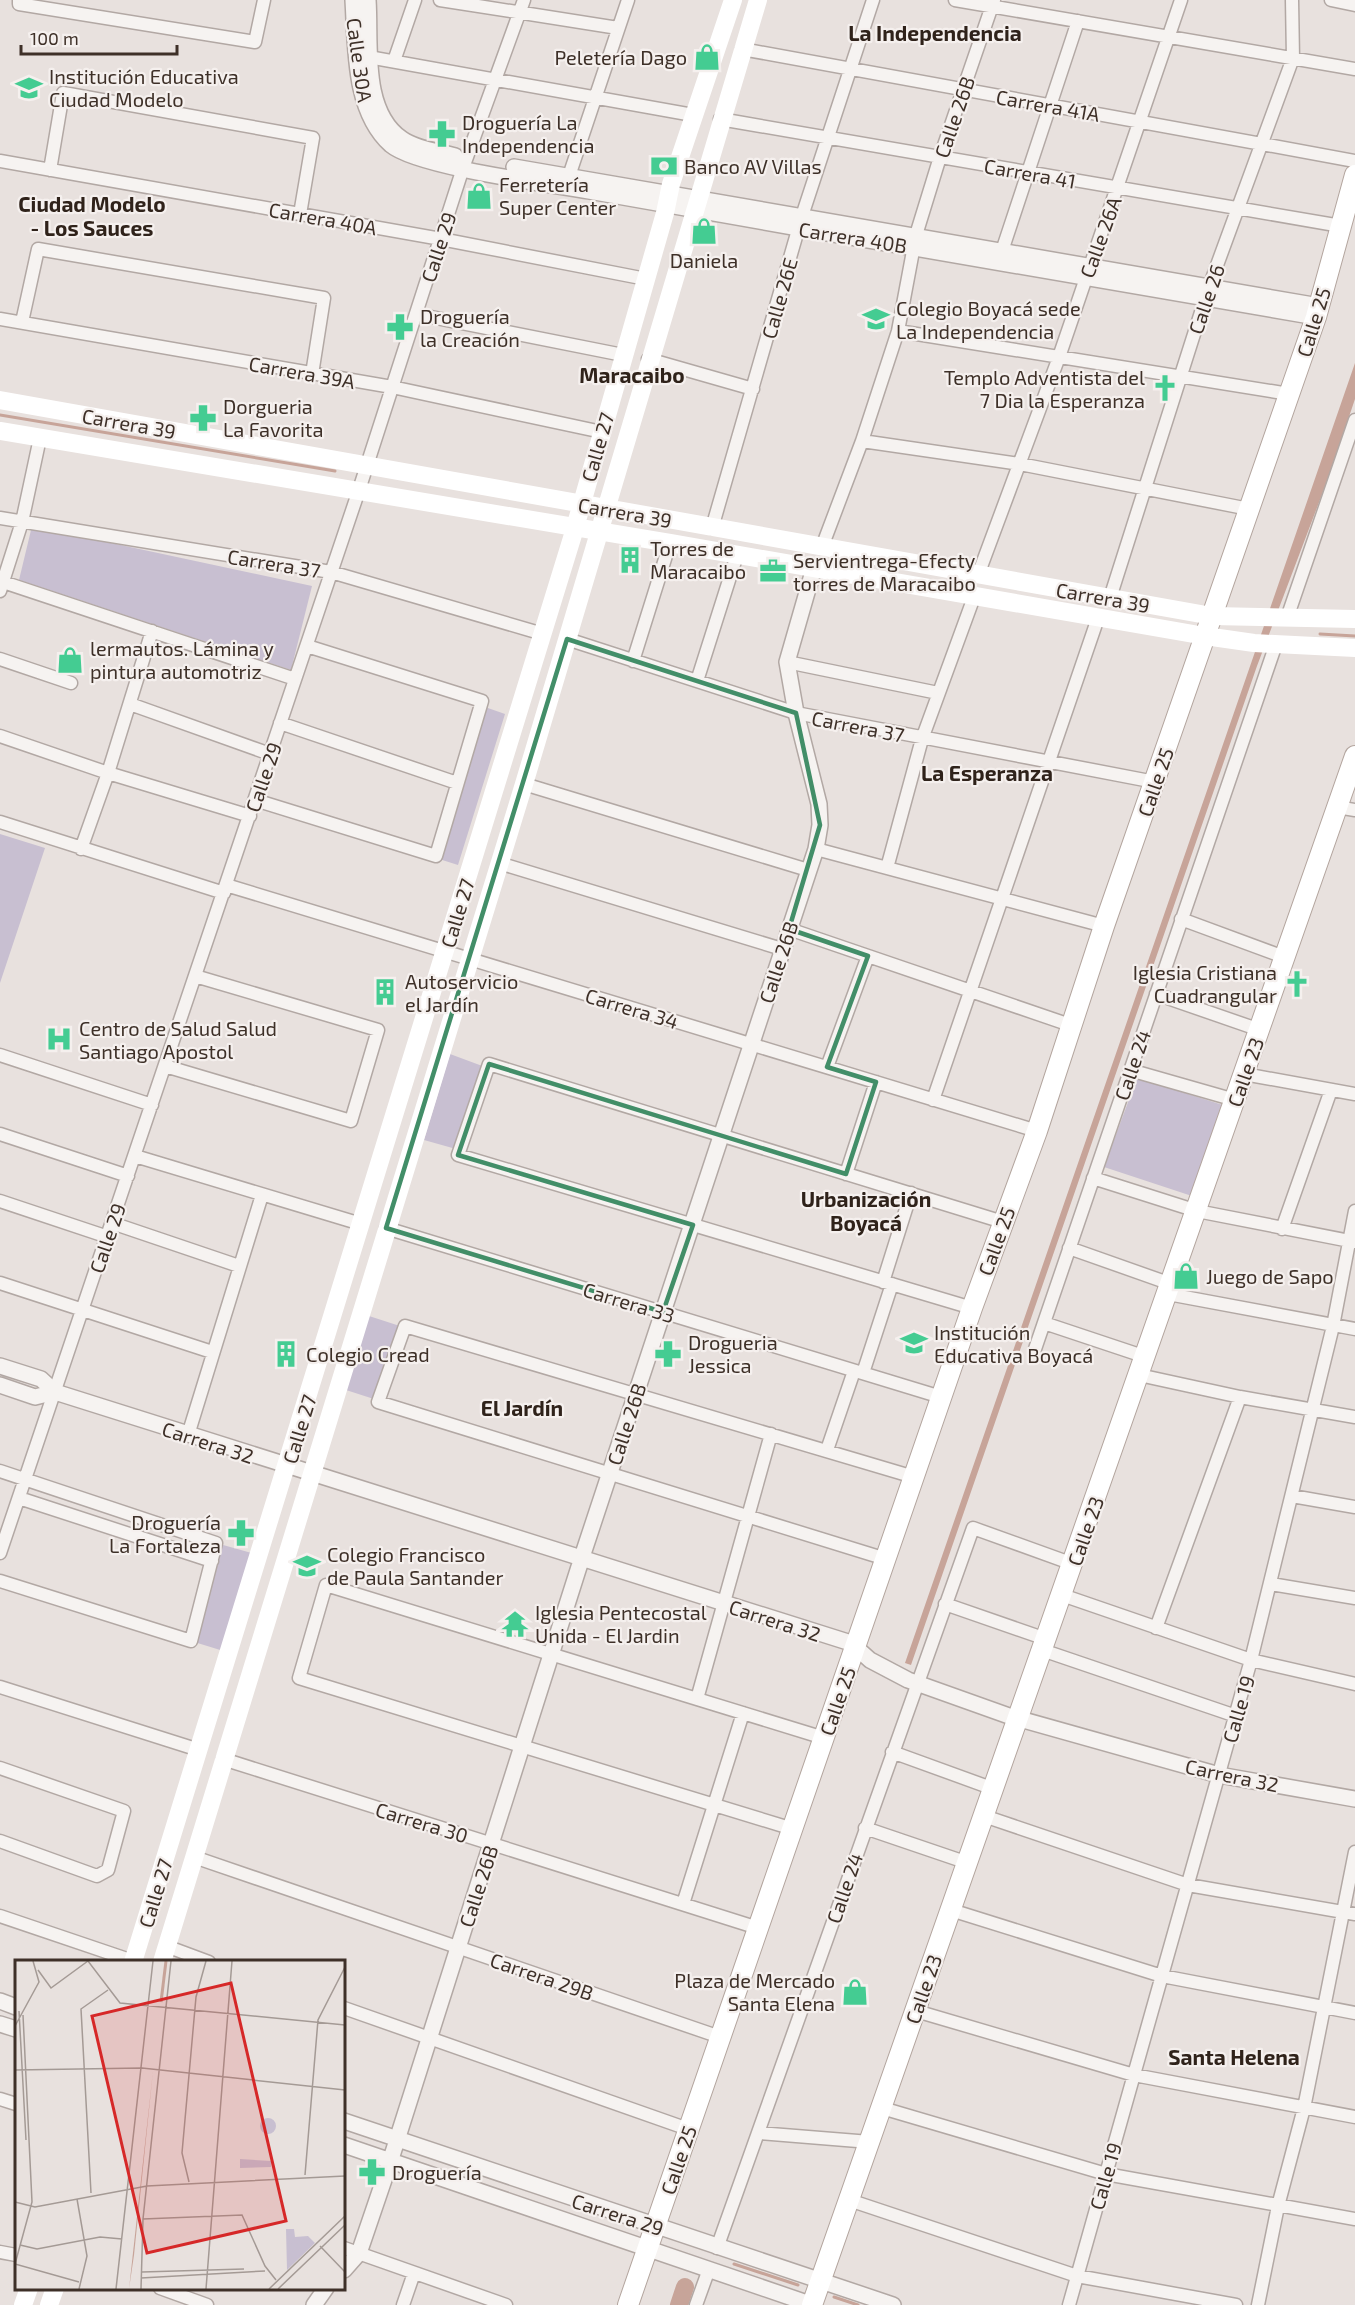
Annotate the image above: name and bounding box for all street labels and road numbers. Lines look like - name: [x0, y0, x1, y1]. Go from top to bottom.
- street label: Calle 30A: [342, 16, 378, 104]
- street label: Calle 26B: [929, 73, 979, 161]
- street label: Carrera 41A: [994, 84, 1102, 126]
- street label: Carrera 41: [982, 153, 1078, 193]
- street label: Calle 26A: [1074, 193, 1126, 281]
- street label: Carrera 40A: [267, 197, 379, 239]
- street label: Calle 29: [415, 209, 461, 285]
- street label: Carrera 40B: [797, 217, 909, 257]
- street label: Calle 26E: [756, 255, 802, 341]
- street label: Calle 26: [1183, 261, 1229, 337]
- street label: Calle 25: [1291, 284, 1335, 360]
- street label: Carrera 39A: [247, 351, 357, 393]
- street label: Carrera 39: [80, 403, 178, 443]
- street label: Calle 27: [576, 410, 618, 484]
- street label: Carrera 39: [576, 492, 674, 532]
- street label: Carrera 37: [226, 544, 322, 582]
- street label: Carrera 39: [1054, 577, 1152, 617]
- street label: Carrera 37: [810, 705, 906, 747]
- street label: Calle 29: [240, 739, 286, 815]
- street label: Calle 25: [1132, 744, 1178, 820]
- street label: Calle 27: [435, 876, 479, 950]
- street label: Calle 26B: [754, 918, 802, 1006]
- street label: Carrera 34: [583, 983, 681, 1033]
- street label: Calle 24: [1109, 1027, 1155, 1103]
- street label: Calle 23: [1222, 1034, 1268, 1110]
- street label: Calle 29: [84, 1200, 130, 1276]
- street label: Calle 25: [973, 1203, 1019, 1279]
- street label: Carrera 33: [580, 1277, 678, 1327]
- street label: Calle 26B: [602, 1380, 650, 1468]
- street label: Calle 27: [277, 1392, 321, 1466]
- street label: Carrera 32: [159, 1416, 257, 1468]
- street label: Calle 23: [1062, 1493, 1108, 1569]
- street label: Carrera 32: [726, 1594, 824, 1646]
- street label: Calle 25: [814, 1663, 860, 1739]
- street label: Calle 19: [1217, 1673, 1259, 1745]
- street label: Carrera 32: [1183, 1753, 1281, 1797]
- street label: Carrera 30: [373, 1797, 471, 1847]
- street label: Calle 26B: [454, 1842, 502, 1930]
- street label: Calle 24: [821, 1850, 867, 1926]
- street label: Calle 27: [133, 1856, 177, 1930]
- street label: Carrera 29B: [487, 1947, 597, 2005]
- street label: Calle 23: [900, 1951, 946, 2027]
- street label: Calle 25: [655, 2122, 701, 2198]
- street label: Calle 19: [1084, 2140, 1126, 2212]
- street label: Carrera 29: [569, 2188, 667, 2240]

